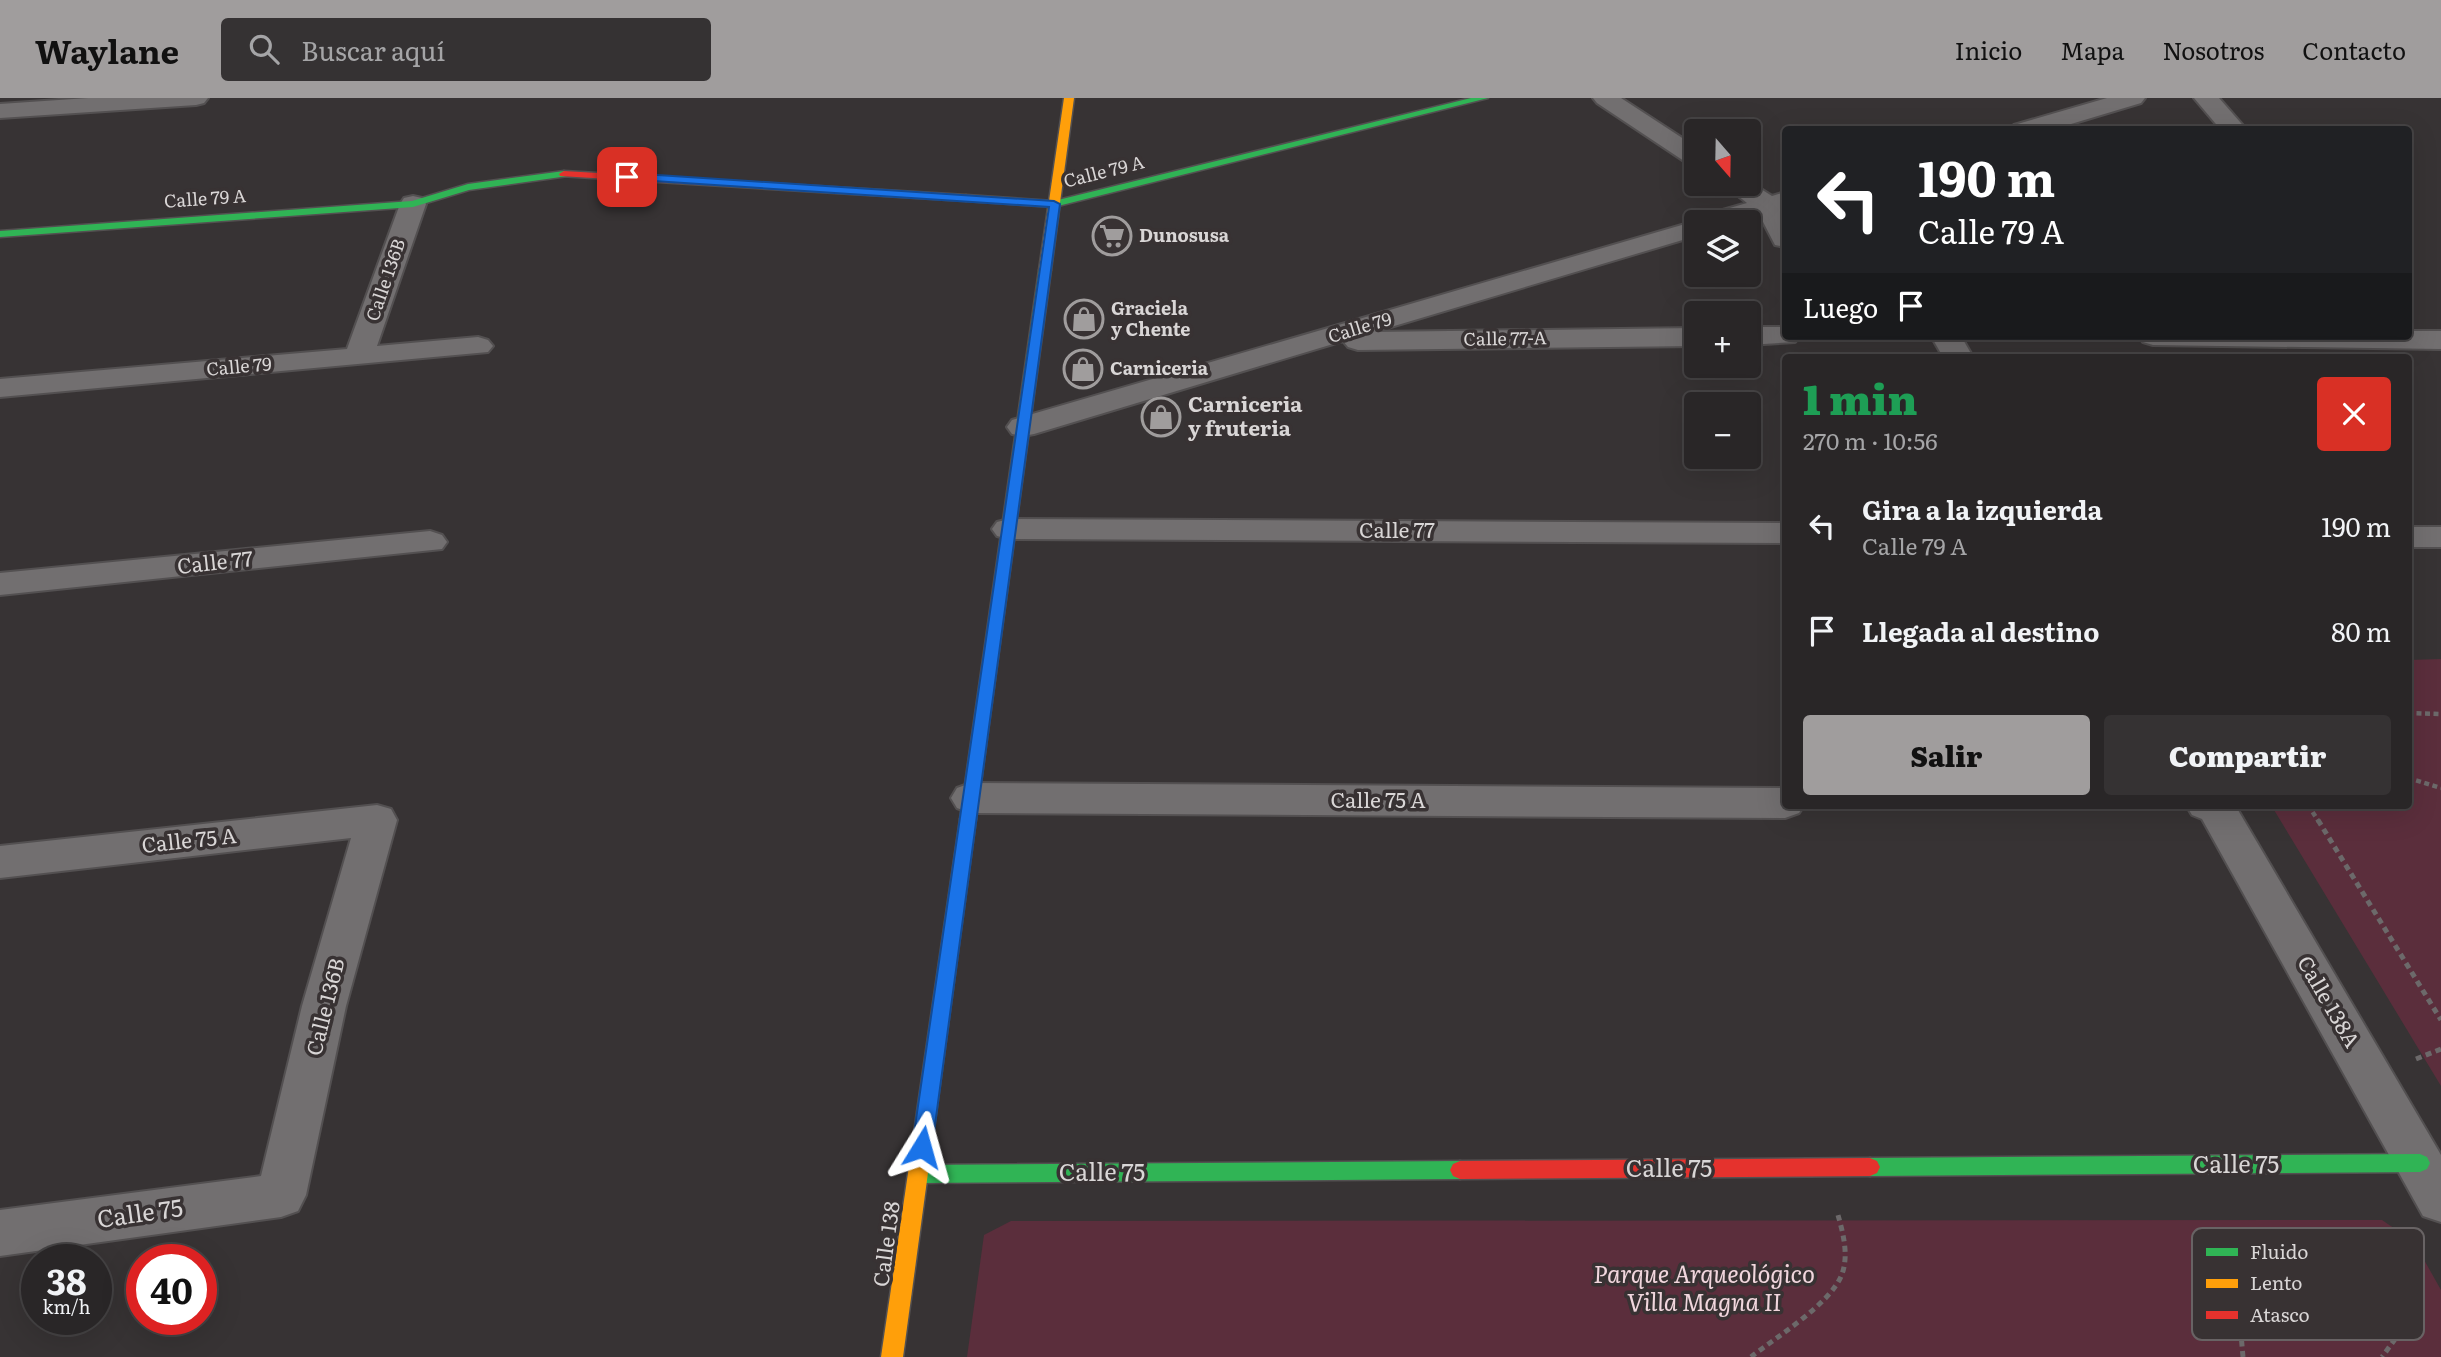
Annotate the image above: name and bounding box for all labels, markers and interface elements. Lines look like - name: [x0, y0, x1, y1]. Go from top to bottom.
- search box: [221, 18, 711, 81]
- text: Waylane: [35, 25, 179, 74]
- icon: search: [245, 30, 283, 68]
- text: Buscar aquí: [301, 30, 445, 69]
- text: Inicio: [1955, 32, 2022, 67]
- text: Mapa: [2060, 32, 2124, 67]
- text: Nosotros: [2162, 32, 2264, 67]
- text: Contacto: [2302, 32, 2406, 67]
- north arrow: [1684, 119, 1760, 196]
- map controls: [1684, 119, 1761, 469]
- text: 190 m: [1918, 139, 2055, 212]
- pin: [597, 147, 657, 207]
- street label: Calle 79 A: [1060, 147, 1147, 194]
- icon: left: [1803, 154, 1894, 245]
- icon: arrive: [608, 158, 646, 196]
- street label: Calle 79 A: [163, 181, 247, 214]
- text: Calle 79 A: [1918, 206, 2064, 254]
- button: layers: [1684, 210, 1761, 287]
- supermarket icon: Dunosusa: [1091, 215, 1133, 257]
- place label: Dunosusa: [1139, 221, 1230, 248]
- street label: Calle 136B: [358, 235, 411, 324]
- text: Luego: [1803, 287, 1878, 326]
- icon: arrive: [1892, 287, 1930, 325]
- place label: Graciela y Chente: [1111, 294, 1191, 342]
- shop icon: Graciela y Chente: [1063, 298, 1105, 340]
- button: +: [1684, 301, 1761, 378]
- street label: Calle 79: [1324, 304, 1395, 349]
- street label: Calle 77-A: [1463, 323, 1547, 352]
- shop icon: Carniceria: [1062, 348, 1104, 390]
- street label: Calle 79: [205, 349, 273, 382]
- place label: Carniceria: [1110, 354, 1209, 381]
- text: 1 min: [1803, 366, 1918, 428]
- button: close: [2317, 377, 2391, 451]
- place label: Carniceria y fruteria: [1188, 387, 1303, 442]
- button: −: [1684, 392, 1761, 469]
- shop icon: Carniceria y fruteria: [1140, 396, 1182, 438]
- text: 270 m · 10:56: [1803, 423, 1938, 457]
- text: Gira a la izquierda: [1862, 489, 2103, 528]
- text: 190 m: [2321, 506, 2391, 545]
- icon: left: [1803, 507, 1841, 545]
- street label: Calle 77: [1359, 513, 1435, 544]
- text: Calle 79 A: [1862, 528, 1967, 562]
- street label: Calle 77: [175, 541, 255, 580]
- text: Llegada al destino: [1862, 611, 2099, 650]
- text: 80 m: [2331, 611, 2391, 650]
- icon: arrive: [1803, 612, 1841, 650]
- button: Salir: [1803, 715, 2090, 795]
- button: Compartir: [2104, 715, 2391, 795]
- street label: Calle 75 A: [1330, 783, 1426, 814]
- street label: Calle 75 A: [140, 818, 238, 859]
- street label: Calle 138A: [2291, 949, 2369, 1053]
- street label: Calle 136B: [296, 954, 351, 1059]
- position arrow: [885, 1110, 959, 1184]
- street label: Calle 75: [2193, 1145, 2279, 1180]
- street label: Calle 75: [1626, 1149, 1712, 1184]
- street label: Calle 75: [1059, 1153, 1145, 1188]
- street label: Calle 75: [94, 1188, 185, 1235]
- street label: Calle 138: [863, 1199, 906, 1289]
- legend: [2192, 1228, 2424, 1340]
- text: Fluido: [2250, 1237, 2308, 1265]
- speed limit sign: 40: [126, 1244, 217, 1335]
- text: 38: [46, 1254, 87, 1306]
- park label: Parque Arqueológico Villa Magna II: [1593, 1255, 1815, 1318]
- text: Lento: [2250, 1268, 2303, 1296]
- text: km/h: [43, 1293, 90, 1320]
- text: Atasco: [2250, 1300, 2310, 1328]

